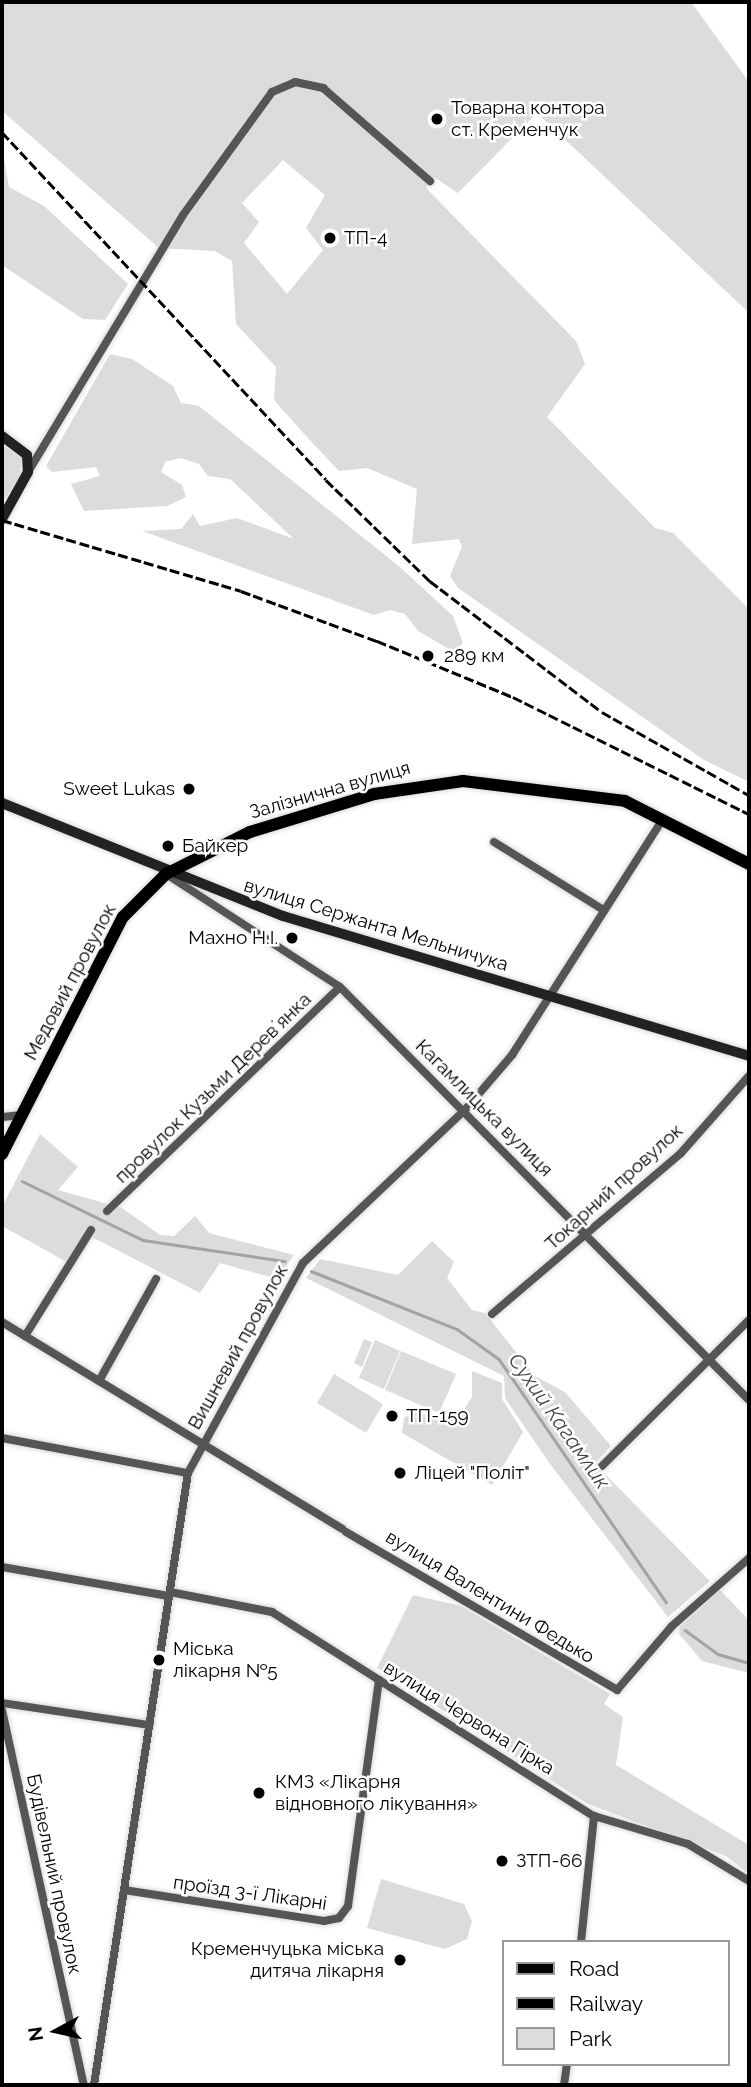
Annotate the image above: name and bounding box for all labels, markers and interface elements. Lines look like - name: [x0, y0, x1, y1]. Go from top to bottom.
- place label: Товарна контора ст. Кременчук: [451, 97, 604, 141]
- marker: Товарна контора ст. Кременчук: [429, 111, 445, 127]
- place label: ТП-4: [344, 227, 387, 249]
- marker: ТП-4: [322, 230, 338, 246]
- place label: 289 км: [444, 645, 504, 667]
- marker: 289 км: [418, 646, 438, 666]
- street label: Залізнична вулиця: [247, 756, 413, 824]
- place label: Sweet Lukas: [63, 778, 175, 800]
- marker: Sweet Lukas: [181, 781, 197, 797]
- place label: Байкер: [182, 835, 248, 857]
- marker: Байкер: [160, 838, 176, 854]
- street label: вулиця Сержанта Мельничука: [241, 874, 511, 976]
- street label: Медовий провулок: [19, 900, 121, 1064]
- place label: Махно Н.І.: [188, 927, 278, 949]
- marker: Махно Н.І.: [284, 930, 300, 946]
- street label: провулок Кузьми Деревʼянка: [110, 988, 316, 1188]
- street label: Кагамлицька вулиця: [411, 1035, 557, 1181]
- street label: Токарний провулок: [540, 1119, 688, 1255]
- street label: Вишневий провулок: [183, 1260, 293, 1434]
- water label: Сухий Кагамлик: [503, 1348, 615, 1494]
- place label: ТП-159: [406, 1405, 469, 1427]
- marker: ТП-159: [384, 1408, 400, 1424]
- place label: Ліцей "Політ": [414, 1462, 530, 1484]
- marker: Ліцей "Політ": [392, 1465, 408, 1481]
- street label: вулиця Валентини Федько: [382, 1526, 598, 1668]
- place label: Міська лікарня №5: [173, 1638, 278, 1682]
- marker: Міська лікарня №5: [151, 1652, 167, 1668]
- street label: вулиця Червона Гірка: [379, 1656, 559, 1780]
- place label: КМЗ «Лікарня відновного лікування»: [275, 1771, 478, 1815]
- street label: Будівельний провулок: [22, 1772, 86, 1976]
- marker: КМЗ «Лікарня відновного лікування»: [249, 1783, 269, 1803]
- place label: ЗТП-66: [516, 1850, 582, 1872]
- marker: ЗТП-66: [494, 1853, 510, 1869]
- street label: проїзд 3-ї Лікарні: [172, 1871, 328, 1915]
- place label: Кременчуцька міська дитяча лікарня: [191, 1938, 384, 1982]
- legend: [503, 1940, 730, 2066]
- marker: Кременчуцька міська дитяча лікарня: [390, 1950, 410, 1970]
- text: Road: [569, 1956, 619, 1981]
- text: Railway: [569, 1991, 643, 2016]
- north arrow: [21, 1996, 91, 2066]
- text: N: [23, 2025, 47, 2043]
- text: Park: [569, 2026, 612, 2051]

